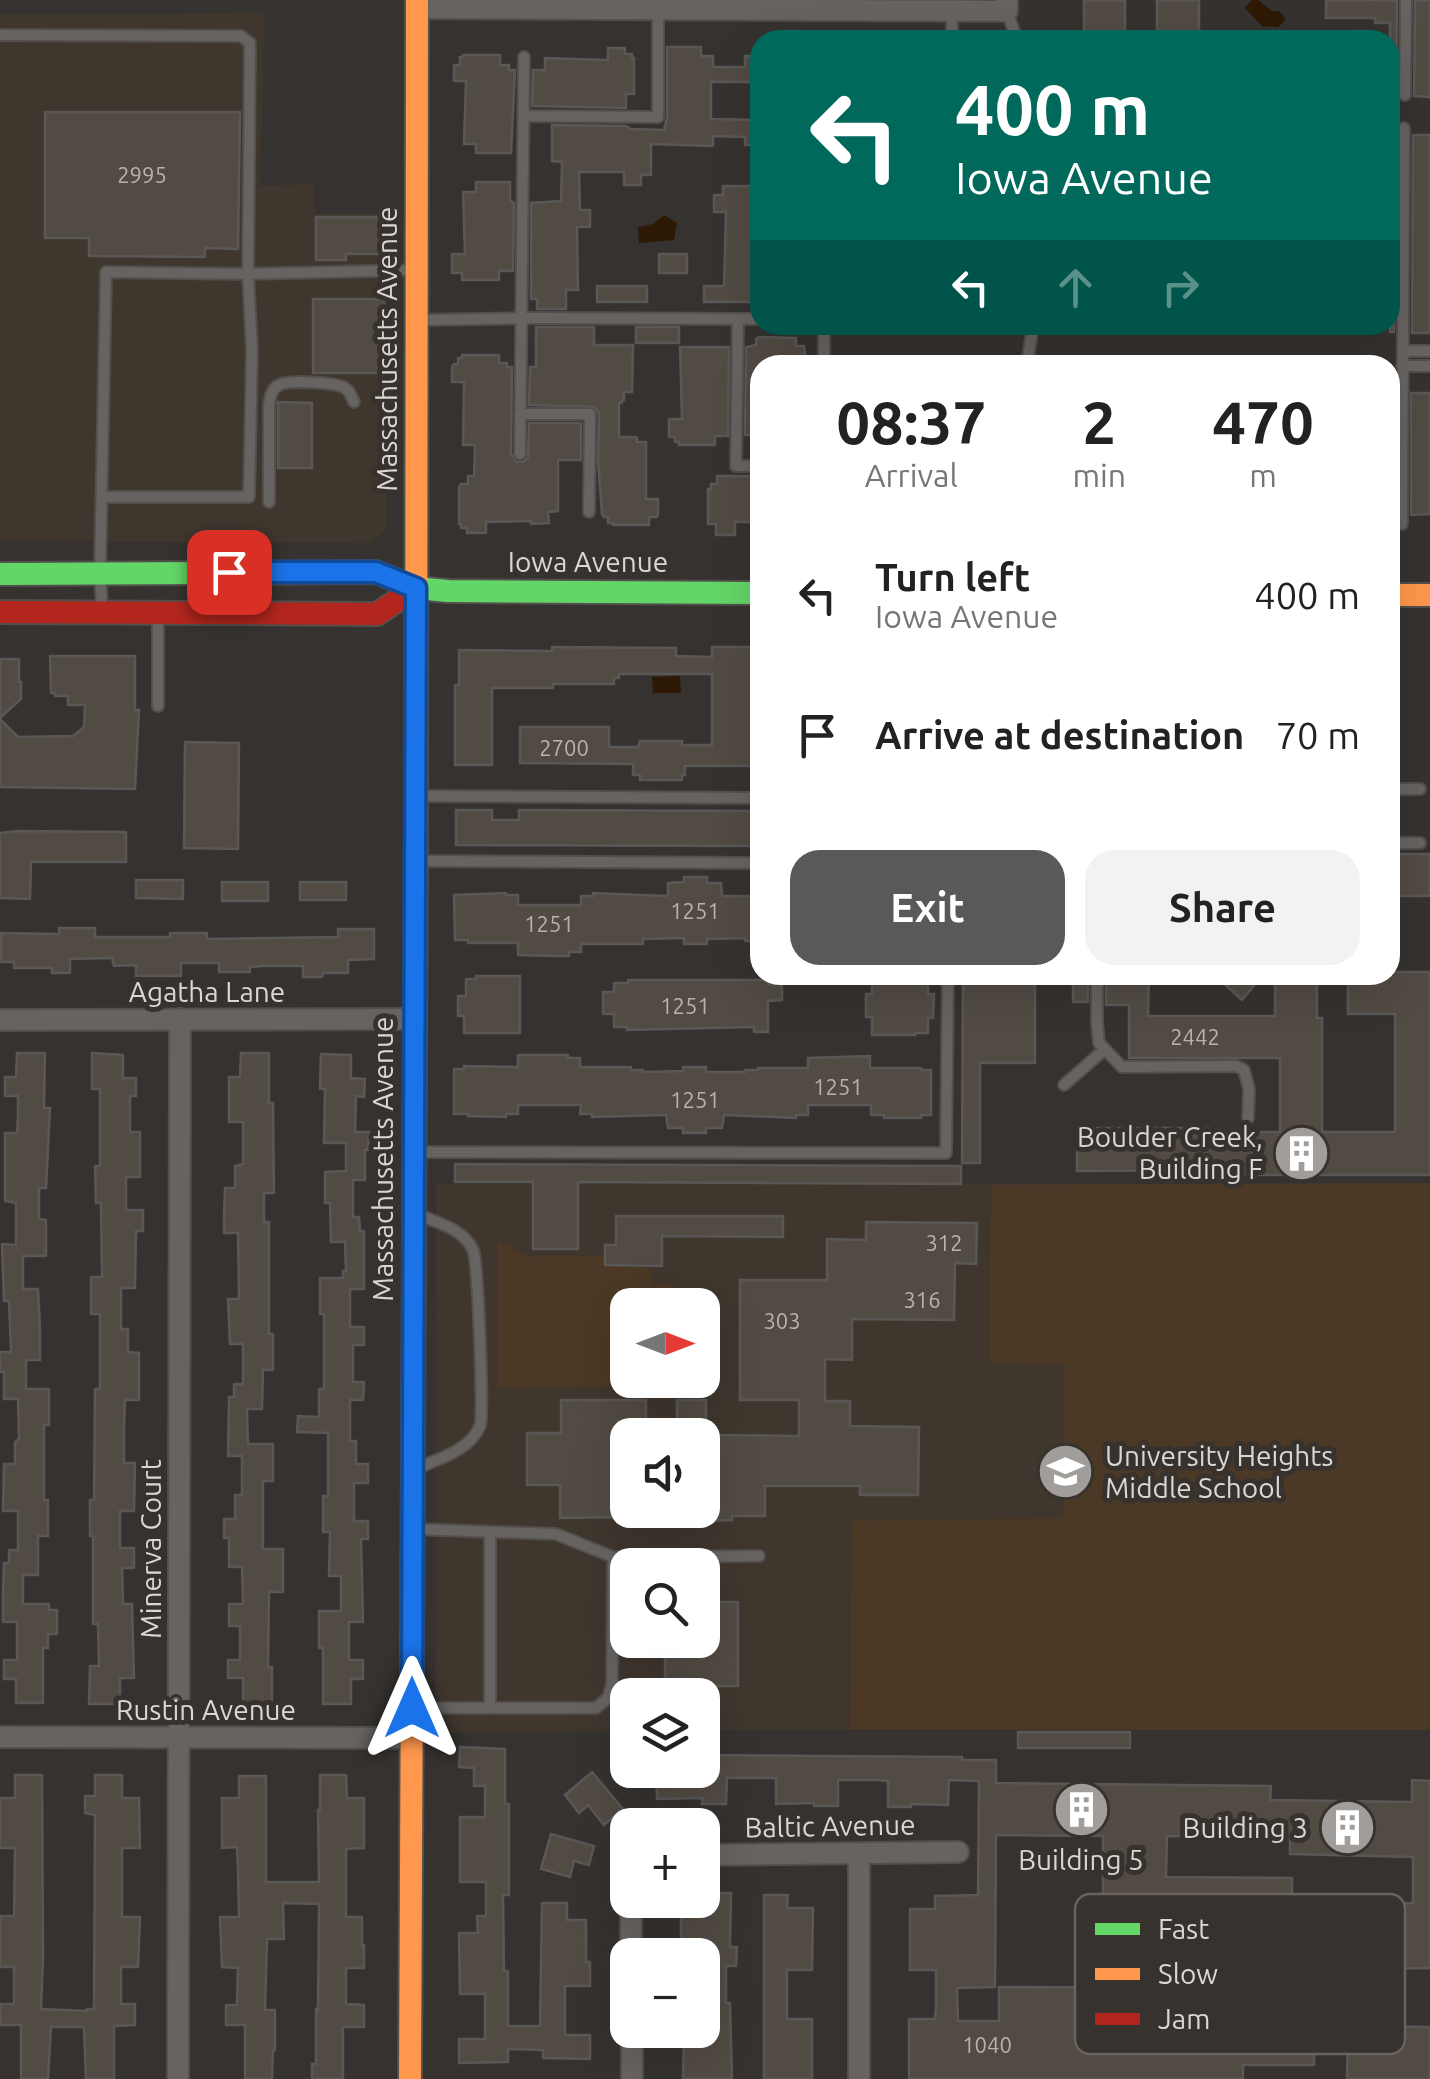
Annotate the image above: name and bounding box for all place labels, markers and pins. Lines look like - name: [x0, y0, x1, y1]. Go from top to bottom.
- pin: [187, 530, 272, 615]
- place label: Boulder Creek, Building F: [1077, 1121, 1263, 1184]
- building icon: Boulder Creek, Building F: [1272, 1123, 1332, 1183]
- place label: University Heights Middle School: [1105, 1440, 1333, 1503]
- school or university icon: University Heights Middle School: [1036, 1442, 1096, 1502]
- building icon: Building 5: [1051, 1779, 1111, 1839]
- building icon: Building 3: [1317, 1798, 1377, 1858]
- place label: Building 3: [1183, 1812, 1308, 1843]
- place label: Building 5: [1018, 1844, 1144, 1875]

